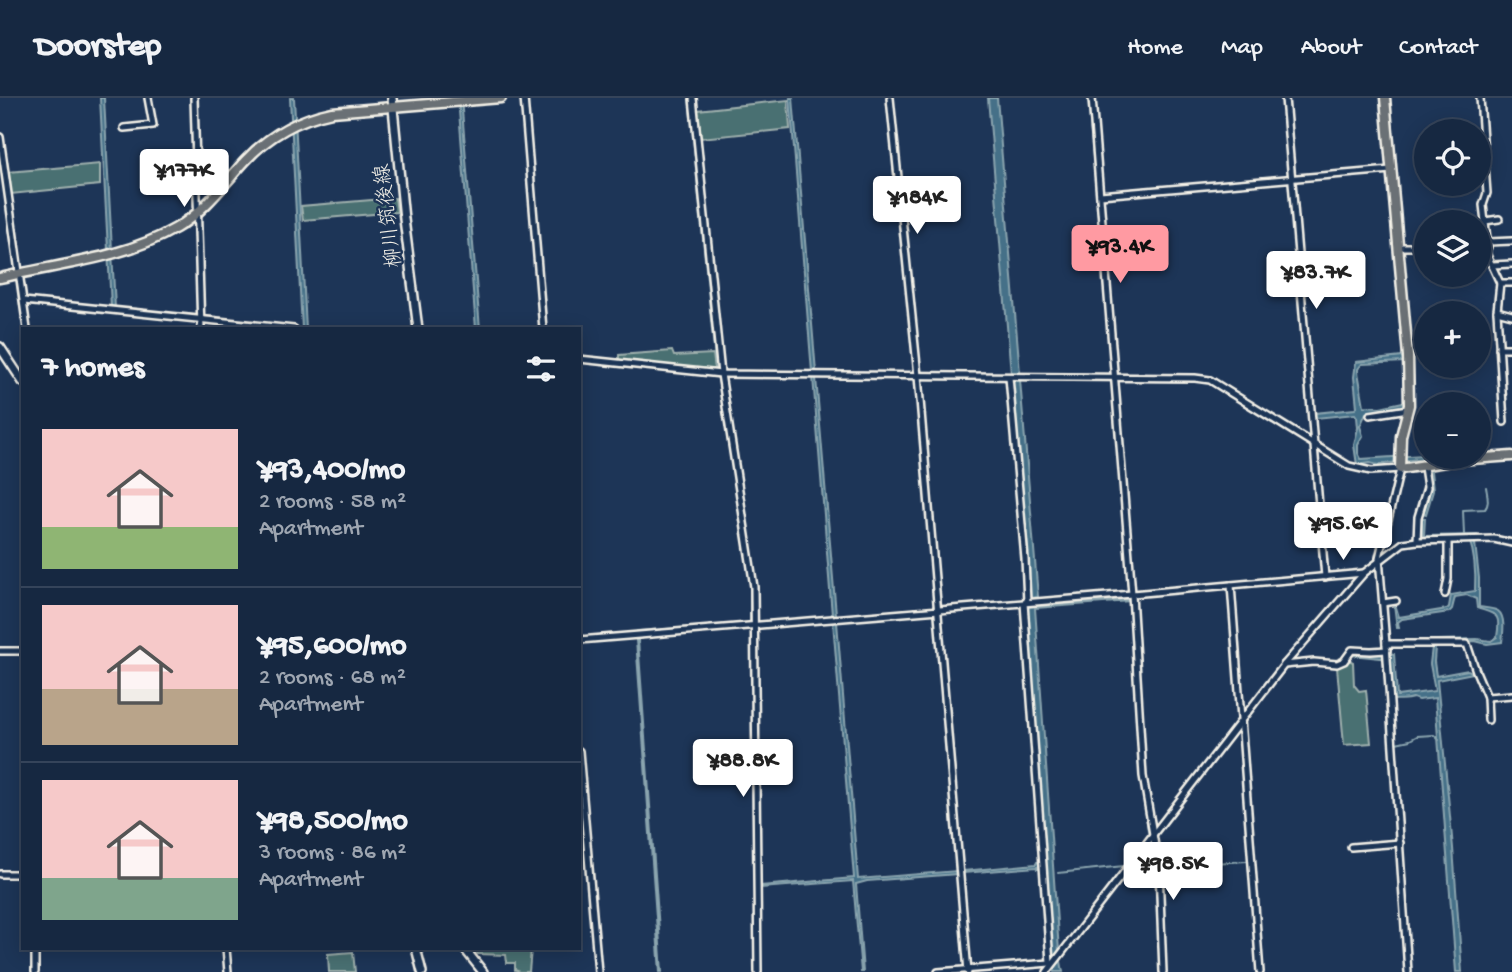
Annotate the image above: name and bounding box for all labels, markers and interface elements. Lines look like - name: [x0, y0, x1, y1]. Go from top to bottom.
- text: Doorstep: [35, 29, 161, 67]
- text: Home: [1127, 34, 1183, 63]
- text: Map: [1221, 34, 1263, 63]
- text: About: [1301, 34, 1361, 63]
- text: Contact: [1399, 34, 1477, 63]
- map controls: [1414, 119, 1491, 469]
- button: locate: [1414, 119, 1491, 196]
- pin: ¥177K: [135, 150, 233, 209]
- text: ¥177K: [156, 158, 212, 185]
- street label: 柳川筑後線: [371, 162, 409, 269]
- pin: ¥184K: [868, 176, 966, 236]
- text: ¥184K: [889, 185, 945, 212]
- button: layers: [1414, 210, 1491, 287]
- pin: ¥93.4K: [1063, 226, 1177, 285]
- text: ¥93.4K: [1088, 234, 1152, 261]
- pin: ¥83.7K: [1259, 252, 1373, 311]
- text: ¥83.7K: [1282, 260, 1350, 287]
- button: +: [1414, 301, 1491, 378]
- icon: filters: [522, 350, 560, 388]
- text: 7 homes: [42, 352, 144, 387]
- button: −: [1414, 392, 1491, 469]
- text: ¥93,400/mo: [259, 454, 405, 489]
- icon: home: [98, 457, 182, 541]
- text: 2 rooms · 58 m²: [259, 489, 406, 516]
- pin: ¥95.6K: [1286, 503, 1400, 562]
- text: ¥95.6K: [1310, 511, 1376, 538]
- text: Apartment: [259, 516, 363, 543]
- text: ¥95,600/mo: [259, 630, 407, 665]
- icon: home: [98, 633, 182, 717]
- text: 2 rooms · 68 m²: [259, 665, 406, 692]
- text: Apartment: [259, 692, 363, 719]
- pin: ¥88.8K: [686, 740, 800, 799]
- text: ¥88.8K: [709, 748, 777, 775]
- text: ¥98,500/mo: [259, 805, 408, 840]
- icon: home: [98, 808, 182, 892]
- text: 3 rooms · 86 m²: [259, 840, 406, 867]
- pin: ¥98.5K: [1116, 842, 1230, 902]
- text: ¥98.5K: [1140, 851, 1206, 878]
- text: Apartment: [259, 867, 363, 894]

